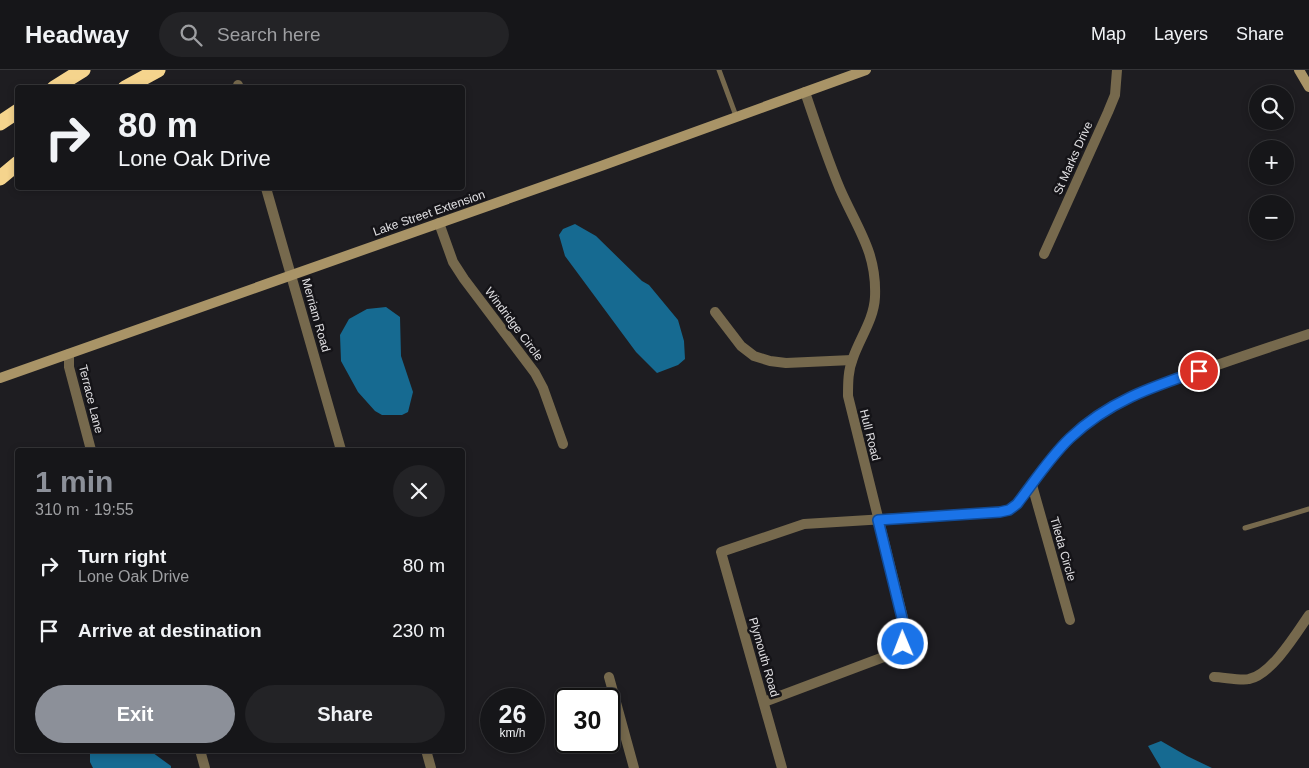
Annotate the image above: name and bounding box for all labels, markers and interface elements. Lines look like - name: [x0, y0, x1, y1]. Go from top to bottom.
- search box: [159, 12, 509, 57]
- text: Headway: [25, 21, 129, 48]
- icon: search: [177, 21, 205, 49]
- text: Search here: [217, 24, 321, 45]
- text: Map: [1091, 24, 1126, 44]
- text: Layers: [1154, 24, 1208, 44]
- text: Share: [1236, 24, 1284, 44]
- map controls: [1249, 85, 1294, 240]
- button: search: [1249, 85, 1294, 130]
- icon: right: [35, 105, 100, 170]
- text: 80 m: [118, 105, 198, 144]
- street label: St Marks Drive: [1051, 119, 1096, 197]
- button: +: [1249, 140, 1294, 185]
- text: Lone Oak Drive: [118, 146, 271, 171]
- street label: Lake Street Extension: [371, 187, 487, 239]
- button: −: [1249, 195, 1294, 240]
- street label: Merriam Road: [299, 277, 333, 353]
- street label: Windridge Circle: [482, 285, 546, 364]
- pin: [1178, 350, 1220, 392]
- icon: arrive: [1185, 357, 1213, 385]
- street label: Terrace Lane: [76, 363, 106, 435]
- street label: Hull Road: [857, 408, 883, 462]
- text: 1 min: [35, 465, 113, 498]
- button: close: [393, 465, 445, 517]
- text: 310 m · 19:55: [35, 501, 134, 518]
- street label: Tileda Circle: [1047, 515, 1079, 583]
- text: Turn right: [78, 546, 166, 567]
- icon: right: [35, 552, 63, 580]
- text: 80 m: [403, 555, 445, 576]
- text: Lone Oak Drive: [78, 568, 189, 585]
- street label: Plymouth Road: [746, 616, 782, 698]
- icon: arrive: [35, 617, 63, 645]
- position arrow: [876, 617, 928, 669]
- text: Arrive at destination: [78, 620, 262, 641]
- text: 230 m: [392, 620, 445, 641]
- button: Exit: [35, 685, 235, 743]
- button: Share: [245, 685, 445, 743]
- speed limit sign: 30: [555, 688, 620, 753]
- text: 26: [499, 700, 526, 728]
- text: km/h: [499, 726, 526, 740]

